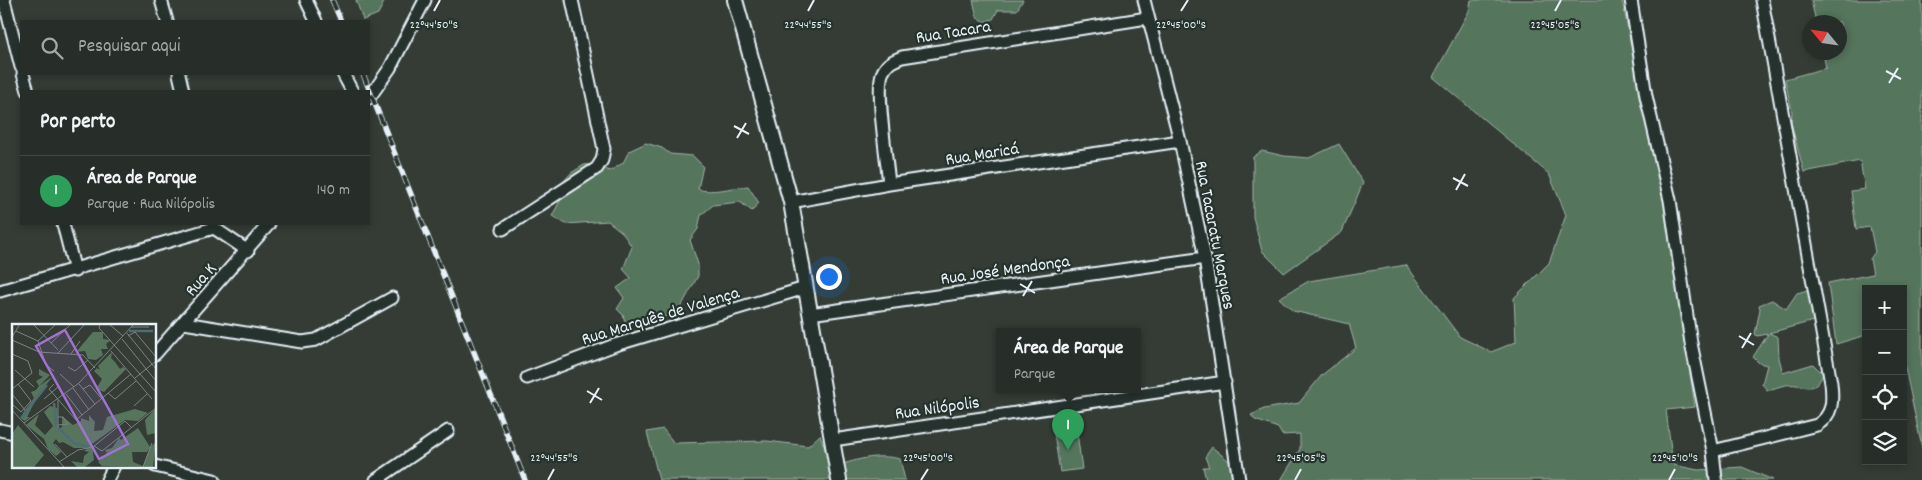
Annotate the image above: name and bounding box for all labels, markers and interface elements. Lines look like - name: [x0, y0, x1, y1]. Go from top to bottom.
- street label: Rua Tacara: [914, 15, 993, 52]
- north arrow: [1802, 15, 1847, 60]
- text: 22°44'50"S: [410, 17, 458, 34]
- text: 22°44'55"S: [784, 17, 832, 34]
- text: 22°45'00"S: [1156, 17, 1206, 34]
- text: 22°45'05"S: [1531, 17, 1579, 34]
- search box: [20, 20, 370, 75]
- icon: search: [38, 34, 66, 62]
- text: Pesquisar aqui: [78, 34, 180, 61]
- text: Por perto: [40, 108, 115, 138]
- street label: Rua Maricá: [944, 137, 1021, 174]
- street label: Rua Tacaratu Marques: [1187, 159, 1240, 312]
- text: Área de Parque: [87, 166, 197, 193]
- text: 1: [54, 179, 58, 202]
- text: 140 m: [316, 179, 350, 202]
- text: Parque · Rua Nilópolis: [87, 193, 215, 216]
- street label: Rua José Mendonça: [939, 250, 1072, 293]
- street label: Rua K: [180, 258, 224, 303]
- your location: [816, 264, 842, 290]
- street label: Rua Marquês de Valença: [579, 281, 743, 353]
- map controls: [1862, 285, 1907, 465]
- button: +: [1862, 285, 1907, 330]
- inset map: [12, 324, 156, 468]
- popup: [996, 328, 1141, 393]
- button: −: [1862, 330, 1907, 375]
- text: Área de Parque: [1014, 336, 1123, 363]
- text: Parque: [1014, 363, 1055, 386]
- button: locate: [1862, 375, 1907, 420]
- street label: Rua Nilópolis: [893, 391, 981, 428]
- pin: 1: [1052, 409, 1084, 450]
- button: layers: [1862, 420, 1907, 465]
- text: 22°44'55"S: [530, 450, 578, 467]
- text: 22°45'00"S: [903, 450, 953, 467]
- text: 22°45'05"S: [1277, 450, 1325, 467]
- text: 22°45'10"S: [1652, 450, 1698, 467]

